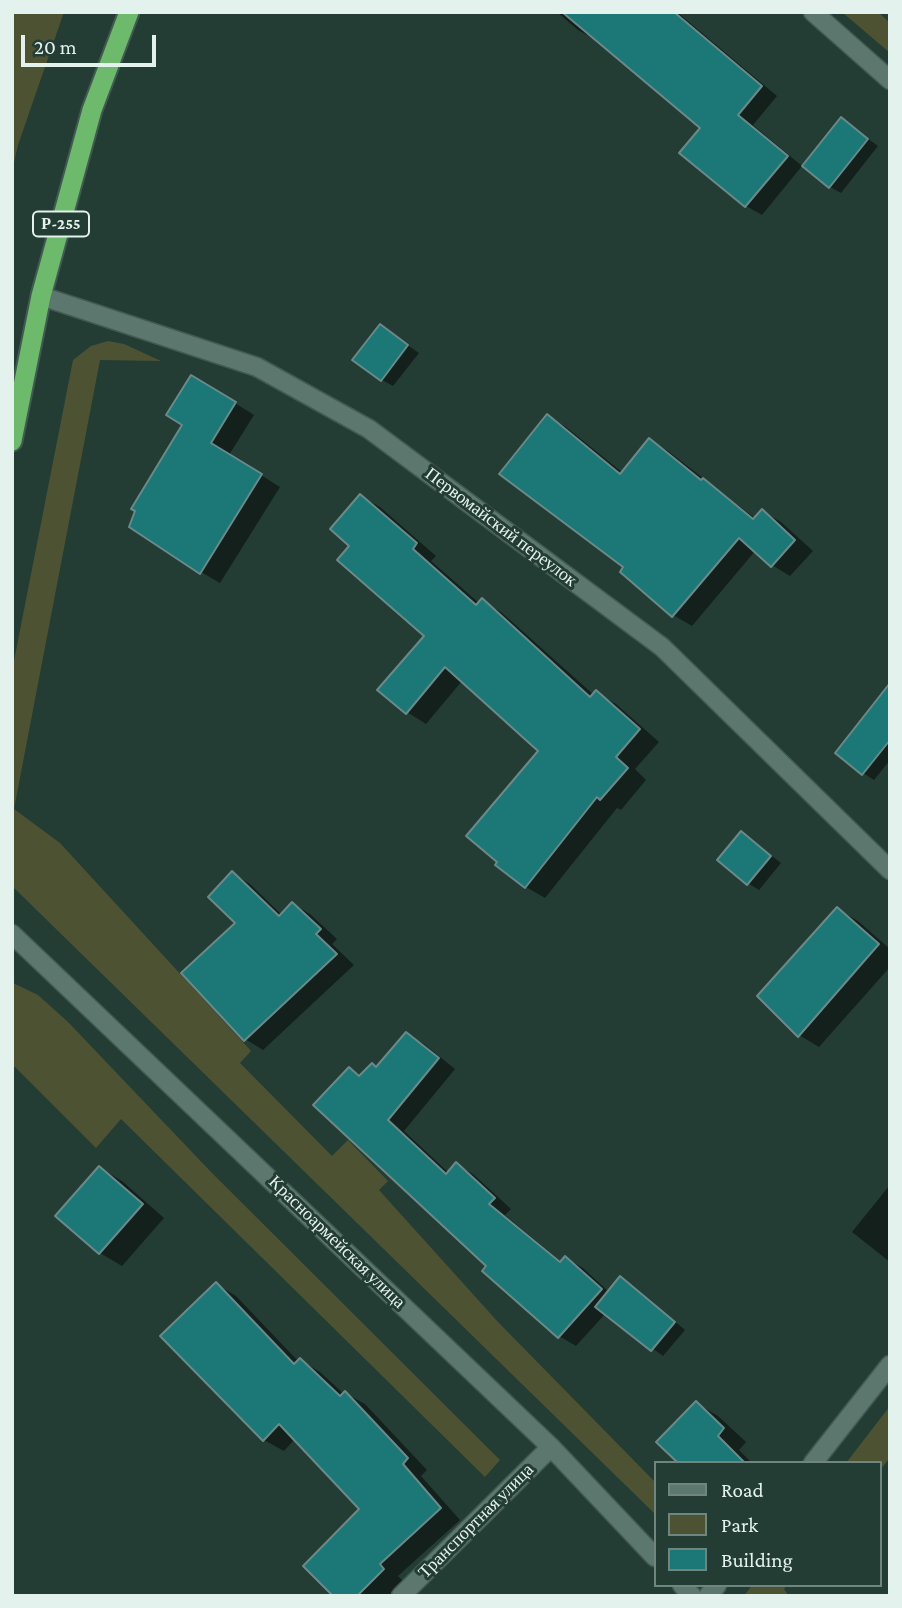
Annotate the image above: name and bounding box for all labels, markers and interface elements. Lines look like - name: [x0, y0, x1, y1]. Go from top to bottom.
- scale bar: [24, 21, 159, 65]
- text: 20 m: [34, 35, 77, 59]
- road number: Р-255: [33, 212, 89, 236]
- street label: Первомайский переулок: [421, 463, 581, 591]
- street label: Красноармейская улица: [264, 1171, 410, 1313]
- street label: Транспортная улица: [414, 1459, 538, 1583]
- legend: [654, 1461, 881, 1587]
- text: Road: [721, 1478, 764, 1502]
- text: Park: [721, 1513, 758, 1537]
- text: Building: [721, 1548, 793, 1572]

